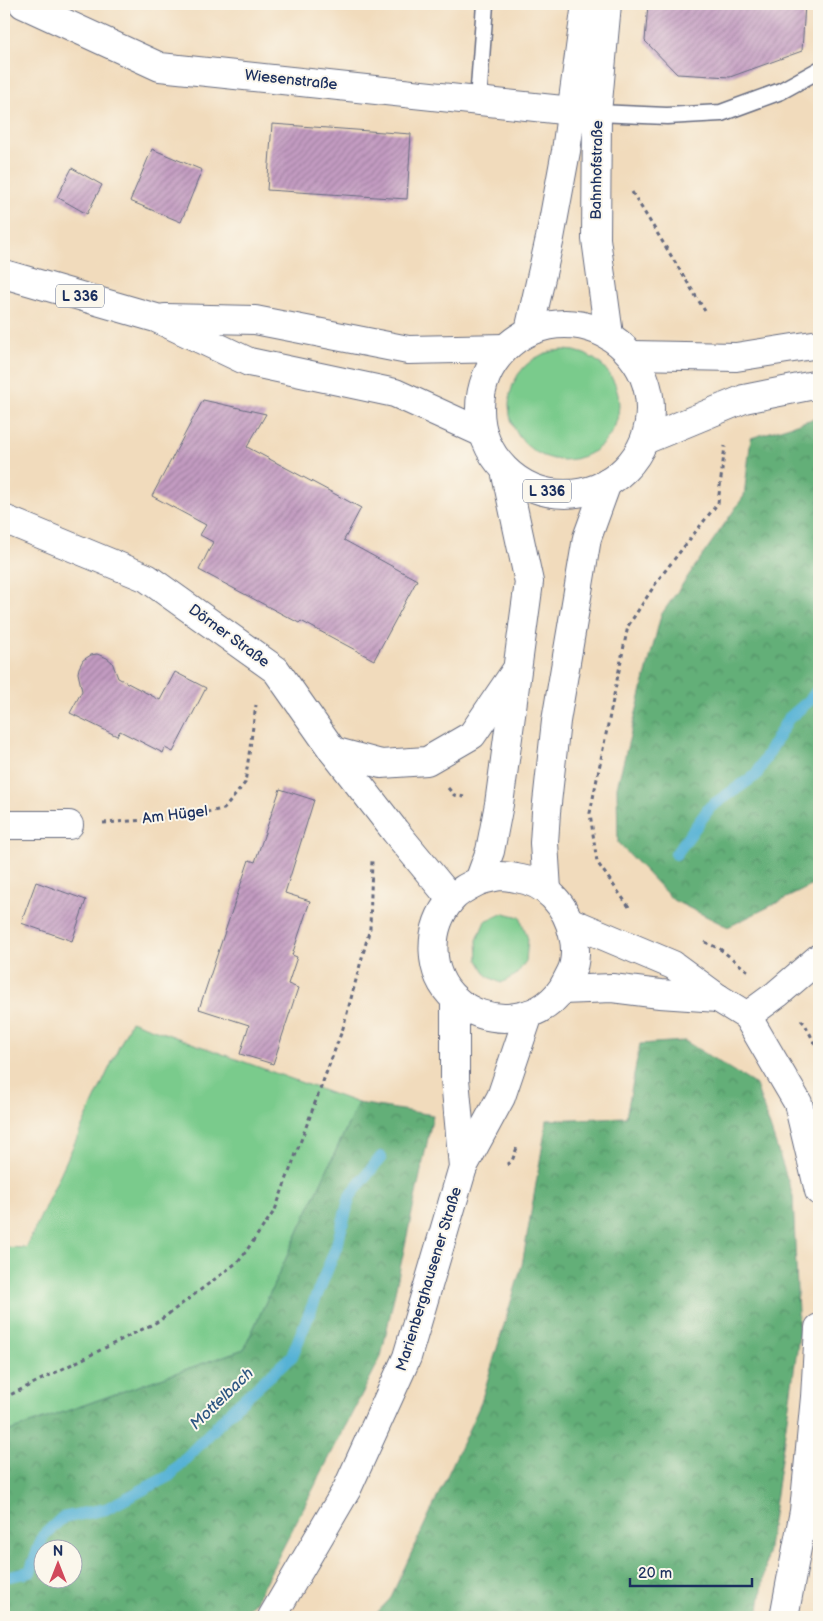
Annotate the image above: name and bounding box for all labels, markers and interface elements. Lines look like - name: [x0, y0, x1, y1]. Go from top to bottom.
- street label: Wiesenstraße: [244, 66, 338, 94]
- street label: Bahnhofstraße: [587, 120, 607, 220]
- road number: L 336: [56, 284, 104, 308]
- road number: L 336: [523, 480, 571, 502]
- street label: Dörner Straße: [185, 600, 273, 672]
- street label: Am Hügel: [141, 802, 209, 828]
- street label: Marienberghausener Straße: [392, 1185, 466, 1373]
- water label: Mottelbach: [186, 1364, 258, 1434]
- north arrow: [32, 1538, 82, 1588]
- text: N: [53, 1543, 63, 1560]
- scale bar: [630, 1556, 753, 1588]
- text: 20 m: [638, 1564, 672, 1583]

